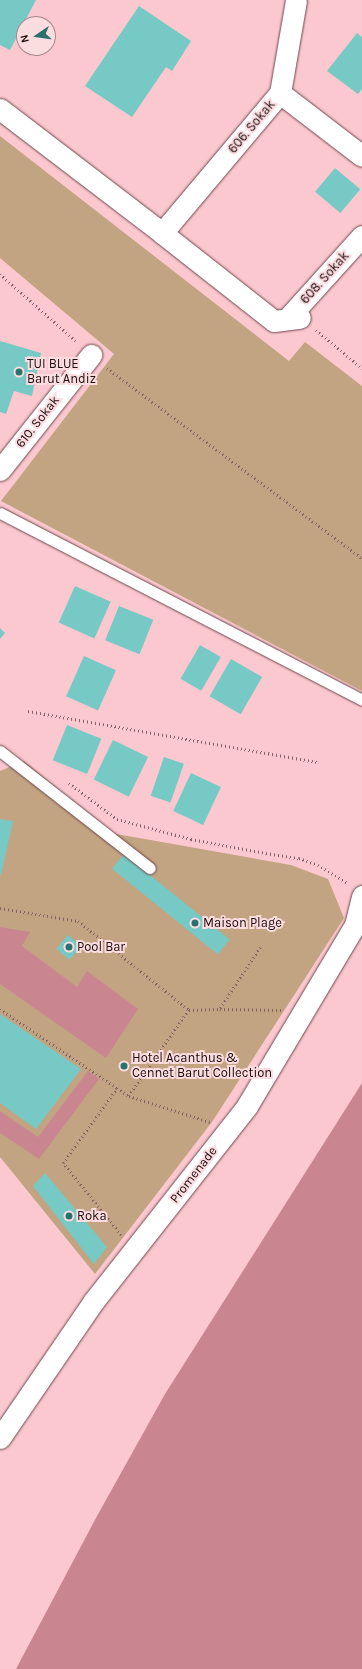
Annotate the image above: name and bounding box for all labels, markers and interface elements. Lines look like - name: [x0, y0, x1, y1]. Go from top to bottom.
- north arrow: [16, 16, 56, 56]
- text: N: [18, 33, 32, 44]
- street label: 606. Sokak: [225, 97, 279, 157]
- street label: 608. Sokak: [297, 249, 353, 307]
- place label: TUI BLUE Barut Andiz: [27, 357, 96, 388]
- marker: TUI BLUE Barut Andiz: [14, 367, 24, 377]
- street label: 610. Sokak: [13, 393, 63, 451]
- place label: Maison Plage: [203, 915, 282, 931]
- marker: Maison Plage: [190, 918, 200, 928]
- place label: Pool Bar: [77, 939, 125, 955]
- marker: Pool Bar: [64, 942, 74, 952]
- place label: Hotel Acanthus & Cennet Barut Collection: [132, 1051, 272, 1082]
- marker: Hotel Acanthus & Cennet Barut Collection: [119, 1061, 129, 1071]
- street label: Promenade: [167, 1144, 221, 1206]
- place label: Roka: [77, 1208, 107, 1224]
- marker: Roka: [64, 1211, 74, 1221]

